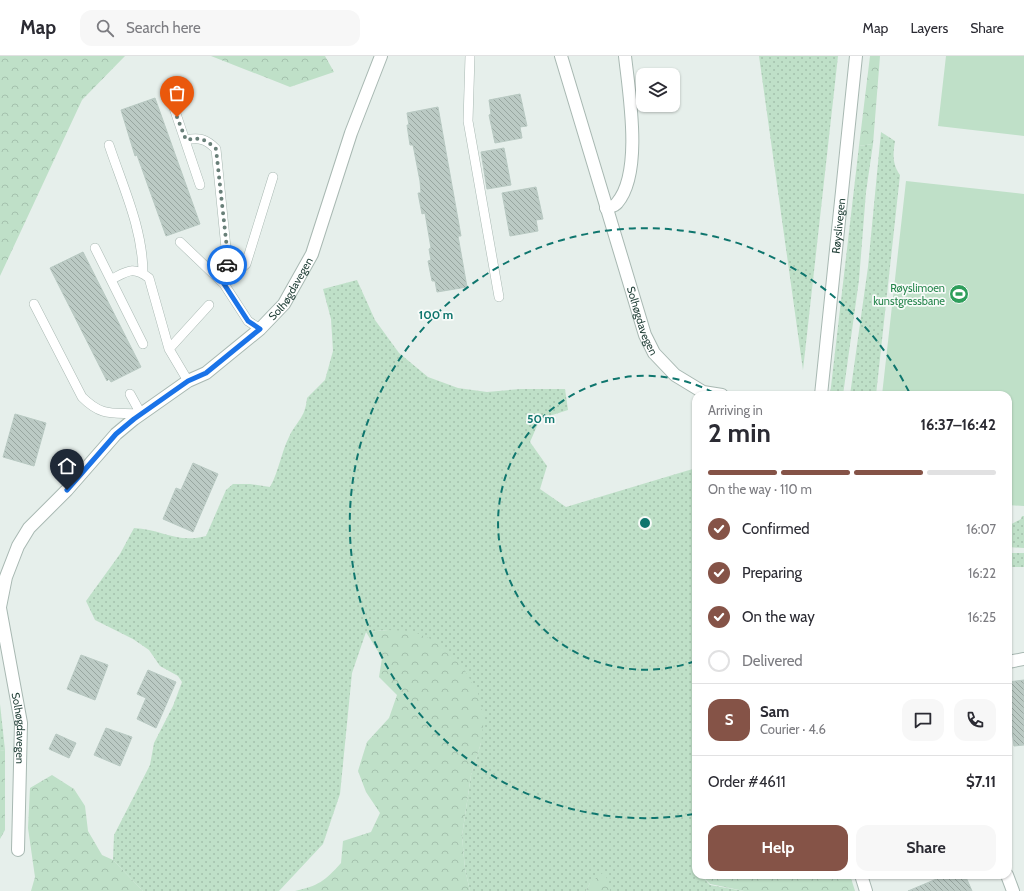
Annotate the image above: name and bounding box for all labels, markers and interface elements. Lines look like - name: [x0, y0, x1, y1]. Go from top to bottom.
- search box: [80, 10, 360, 46]
- text: Map: [20, 16, 56, 39]
- icon: search: [94, 17, 116, 39]
- text: Search here: [126, 19, 201, 37]
- text: Map: [863, 19, 888, 37]
- text: Layers: [910, 19, 948, 37]
- text: Share: [970, 19, 1004, 37]
- map controls: [636, 68, 680, 112]
- button: layers: [636, 68, 680, 112]
- pin: [160, 76, 194, 117]
- icon: bag: [166, 82, 188, 104]
- street label: Røyslivegen: [829, 197, 848, 254]
- courier: [207, 245, 247, 285]
- icon: car: [216, 254, 238, 276]
- street label: Solhøgdavegen: [265, 255, 316, 323]
- place label: Røyslimoen kunstgressbane: [873, 281, 945, 308]
- sports icon: Røyslimoen kunstgressbane: [948, 283, 970, 305]
- street label: Solhøgdavegen: [624, 285, 661, 358]
- text: 100 m: [419, 307, 453, 322]
- text: Arriving in: [708, 402, 763, 418]
- text: 50 m: [527, 411, 555, 426]
- text: 16:37–16:42: [921, 416, 996, 434]
- text: 2 min: [708, 417, 771, 449]
- pin: [50, 449, 84, 490]
- icon: home: [56, 455, 78, 477]
- text: On the way · 110 m: [708, 481, 812, 497]
- centre of rings: [638, 516, 652, 530]
- icon: check: [708, 518, 730, 540]
- text: Confirmed: [742, 520, 810, 538]
- text: 16:07: [966, 521, 996, 537]
- icon: check: [708, 562, 730, 584]
- text: Preparing: [742, 564, 802, 582]
- text: 16:22: [968, 565, 996, 581]
- icon: check: [708, 606, 730, 628]
- text: On the way: [742, 608, 815, 626]
- text: 16:25: [968, 609, 996, 625]
- text: Delivered: [742, 652, 803, 670]
- street label: Solhøgdavegen: [9, 691, 28, 764]
- button: chat: [902, 699, 944, 741]
- button: phone: [954, 699, 996, 741]
- text: Sam: [760, 703, 789, 721]
- text: S: [725, 711, 733, 729]
- text: Courier · 4.6: [760, 721, 826, 737]
- text: Order #4611: [708, 773, 786, 791]
- text: $7.11: [966, 773, 996, 791]
- button: Help: [708, 825, 848, 871]
- button: Share: [856, 825, 996, 871]

